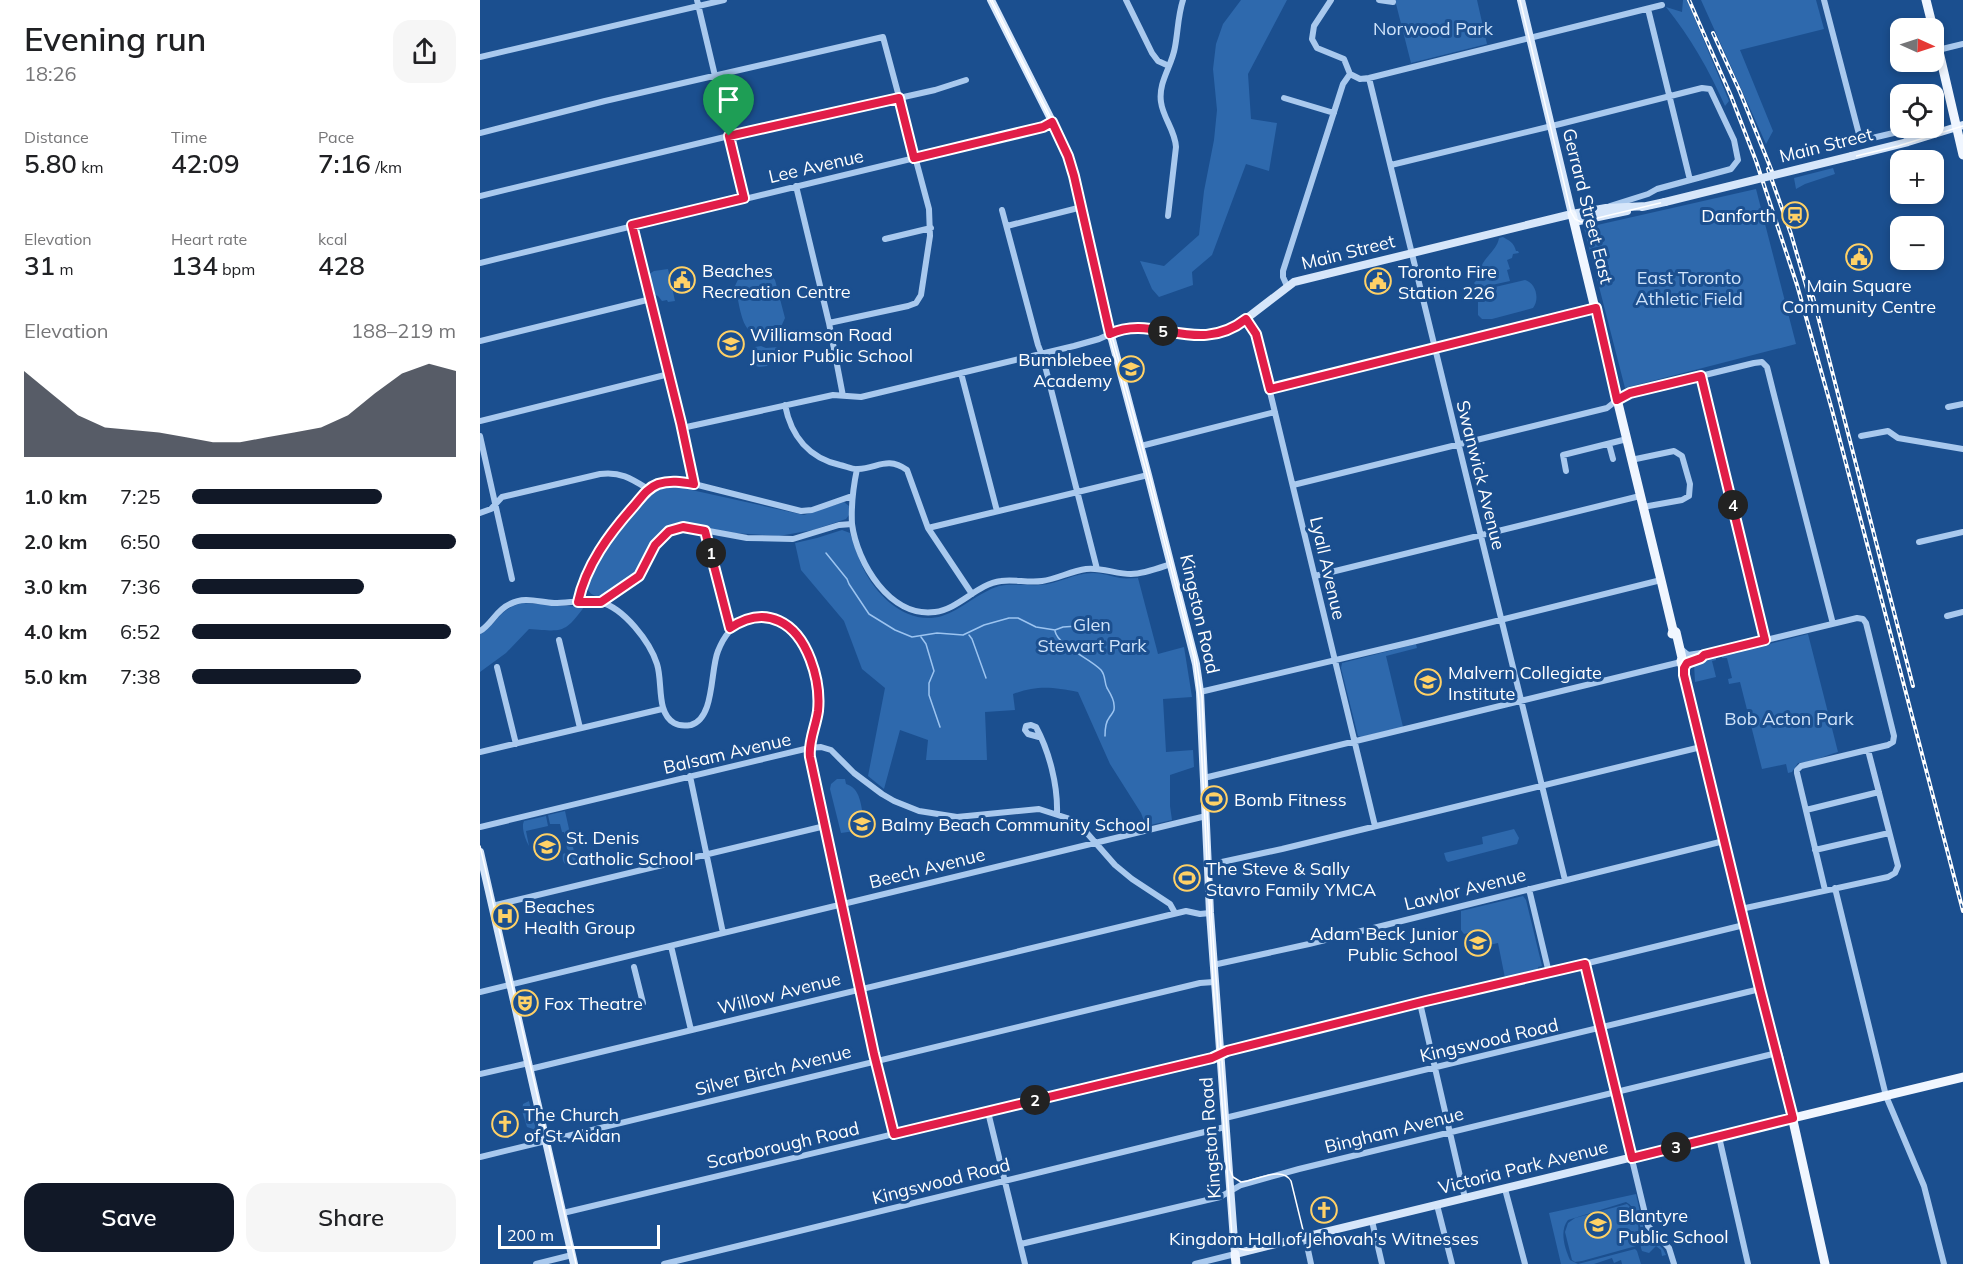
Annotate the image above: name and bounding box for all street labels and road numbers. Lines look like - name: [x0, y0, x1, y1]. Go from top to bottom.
- street label: Main Street: [1777, 122, 1875, 168]
- street label: Gerrard Street East: [1558, 126, 1618, 286]
- street label: Lee Avenue: [766, 144, 866, 188]
- street label: Main Street: [1299, 229, 1397, 275]
- street label: Swanwick Avenue: [1451, 398, 1511, 552]
- street label: Lyall Avenue: [1305, 514, 1351, 622]
- street label: Kingston Road: [1175, 552, 1225, 676]
- street label: Balsam Avenue: [661, 727, 793, 779]
- street label: Beech Avenue: [867, 842, 987, 894]
- street label: Lawlor Avenue: [1402, 863, 1528, 915]
- street label: Willow Avenue: [715, 967, 843, 1019]
- street label: Kingswood Road: [1417, 1013, 1561, 1067]
- street label: Silver Birch Avenue: [693, 1039, 853, 1101]
- street label: Kingston Road: [1194, 1076, 1226, 1200]
- street label: Bingham Avenue: [1322, 1102, 1466, 1158]
- street label: Scarborough Road: [705, 1116, 861, 1174]
- street label: Victoria Park Avenue: [1436, 1135, 1610, 1199]
- street label: Kingswood Road: [870, 1153, 1012, 1209]

